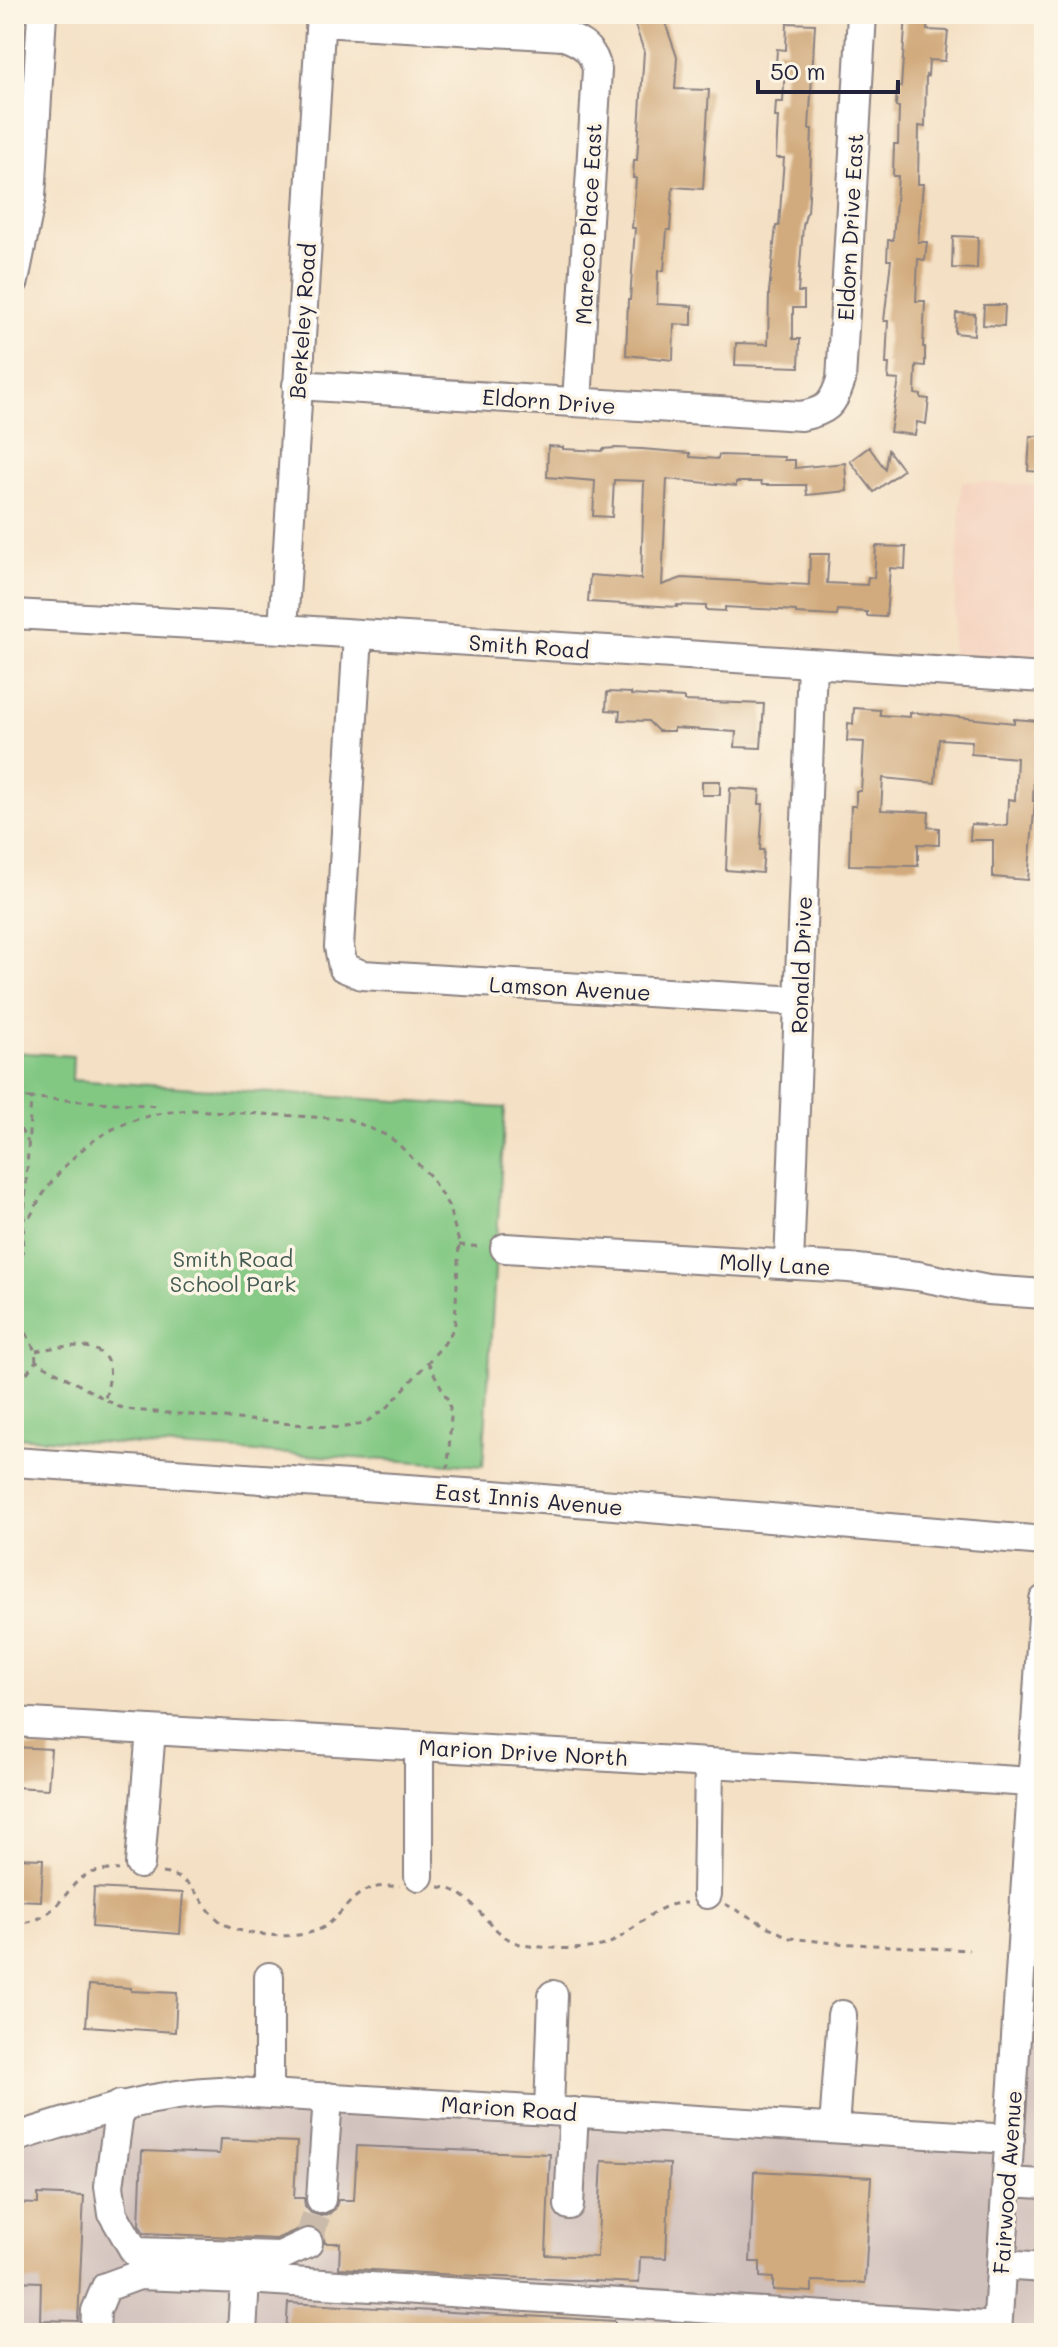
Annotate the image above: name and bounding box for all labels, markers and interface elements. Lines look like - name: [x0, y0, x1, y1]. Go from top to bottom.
- scale bar: [758, 44, 898, 94]
- text: 50 m: [770, 55, 826, 86]
- street label: Mareco Place East: [568, 122, 608, 326]
- street label: Eldorn Drive East: [831, 133, 869, 321]
- street label: Berkeley Road: [282, 242, 322, 400]
- street label: Eldorn Drive: [481, 382, 617, 420]
- street label: Smith Road: [468, 627, 590, 665]
- street label: Ronald Drive: [784, 896, 818, 1034]
- street label: Lamson Avenue: [488, 969, 652, 1007]
- park label: Smith Road School Park: [170, 1244, 296, 1298]
- street label: Molly Lane: [719, 1247, 831, 1281]
- street label: East Innis Avenue: [434, 1476, 624, 1522]
- street label: Marion Drive North: [418, 1732, 628, 1772]
- street label: Marion Road: [440, 2089, 578, 2127]
- street label: Fairwood Avenue: [986, 2089, 1028, 2275]

